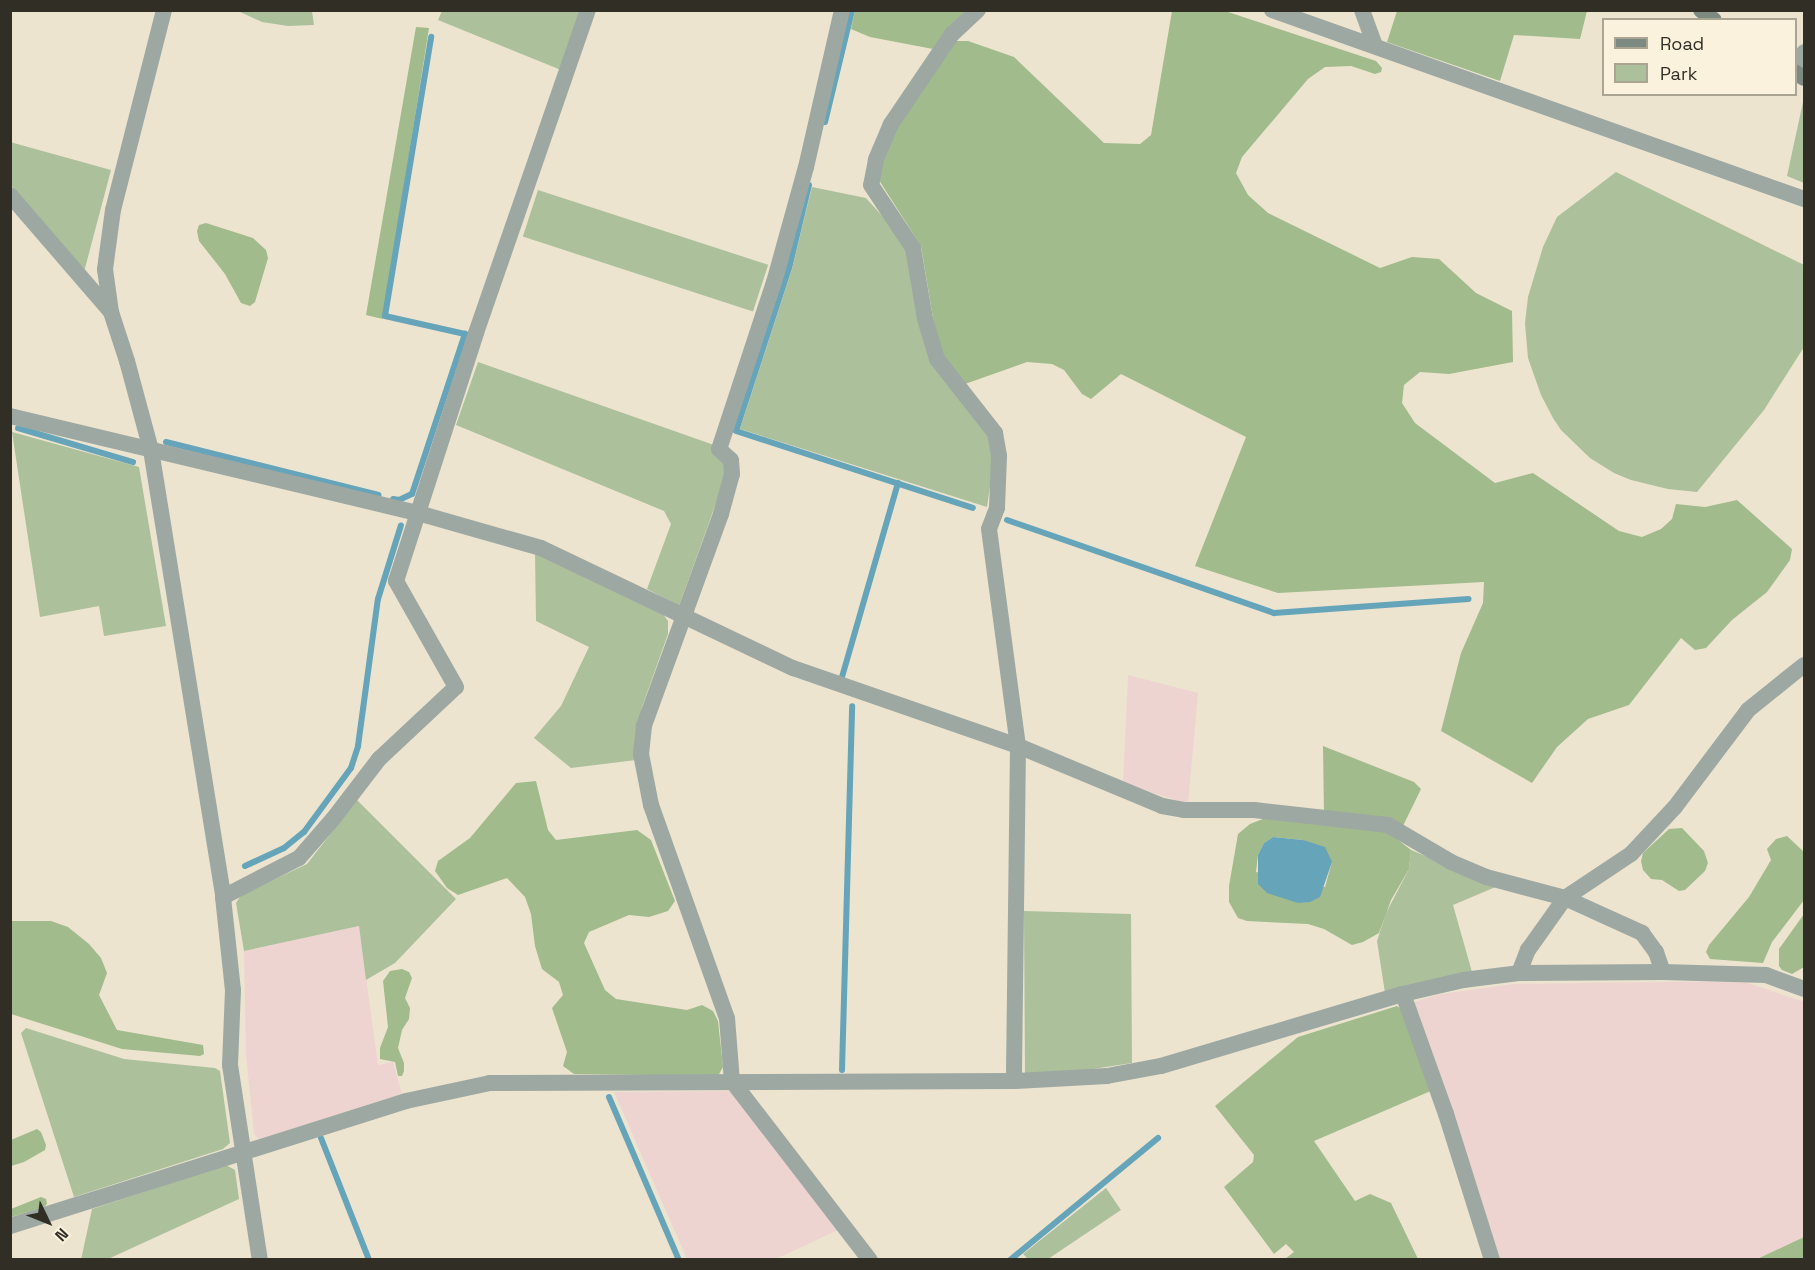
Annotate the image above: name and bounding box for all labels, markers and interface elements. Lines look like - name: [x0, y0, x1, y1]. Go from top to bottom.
- legend: [1602, 18, 1797, 96]
- text: Road: [1660, 32, 1704, 55]
- text: Park: [1660, 62, 1697, 85]
- north arrow: [18, 1192, 78, 1252]
- text: N: [50, 1224, 73, 1246]

